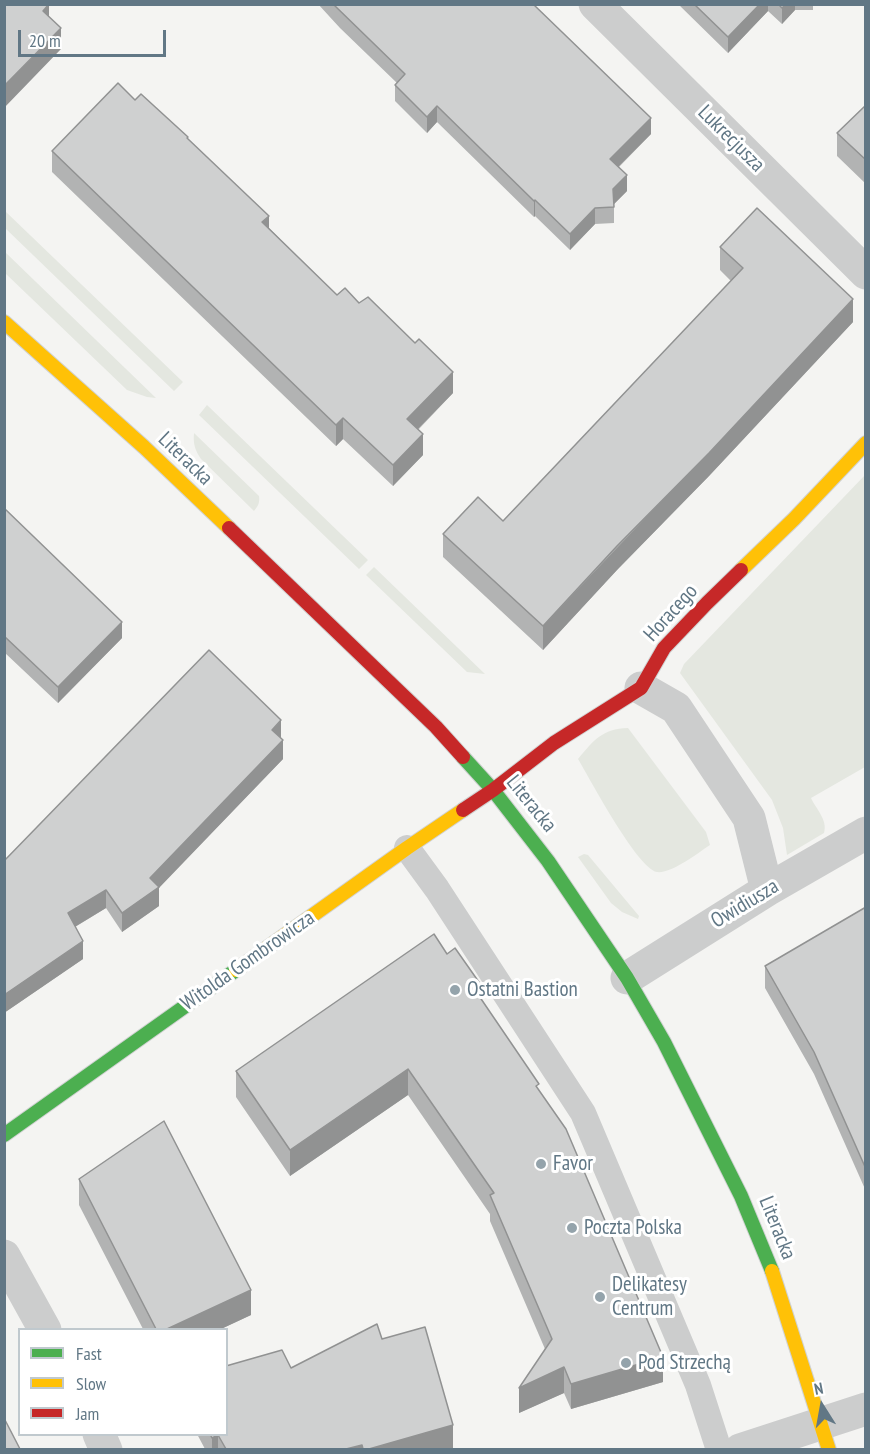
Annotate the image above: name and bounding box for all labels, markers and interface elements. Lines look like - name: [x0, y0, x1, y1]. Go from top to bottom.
- scale bar: [21, 18, 170, 56]
- text: 20 m: [29, 29, 61, 52]
- street label: Lukrecjusza: [692, 100, 770, 178]
- street label: Literacka: [153, 427, 217, 491]
- street label: Horacego: [639, 579, 703, 647]
- street label: Literacka: [501, 771, 561, 837]
- street label: Owidiusza: [707, 874, 783, 934]
- street label: Witolda Gombrowicza: [176, 906, 320, 1016]
- place label: Ostatni Bastion: [467, 977, 578, 1003]
- marker: Ostatni Bastion: [448, 983, 462, 997]
- place label: Favor: [553, 1151, 593, 1177]
- marker: Favor: [534, 1157, 548, 1171]
- street label: Literacka: [753, 1193, 801, 1263]
- place label: Poczta Polska: [584, 1215, 682, 1241]
- marker: Poczta Polska: [565, 1221, 579, 1235]
- place label: Delikatesy Centrum: [612, 1272, 687, 1322]
- marker: Delikatesy Centrum: [593, 1290, 607, 1304]
- legend: [18, 1328, 228, 1436]
- text: Fast: [76, 1342, 102, 1365]
- place label: Pod Strzechą: [638, 1350, 731, 1376]
- marker: Pod Strzechą: [619, 1356, 633, 1370]
- text: Slow: [76, 1372, 106, 1395]
- north arrow: [792, 1376, 852, 1436]
- text: N: [812, 1378, 825, 1399]
- text: Jam: [76, 1402, 99, 1425]

